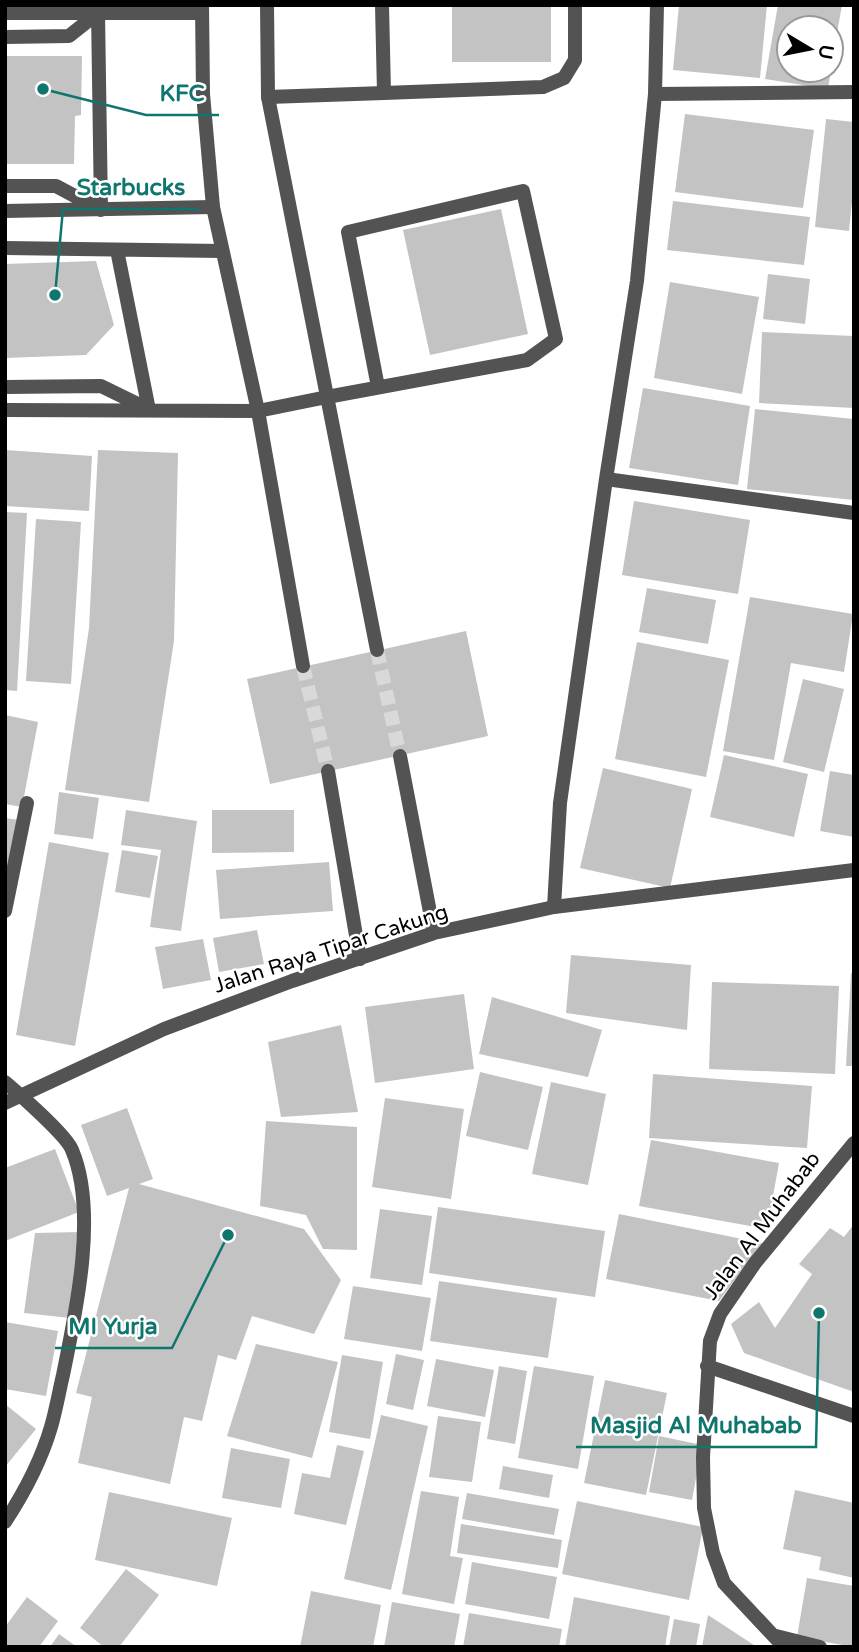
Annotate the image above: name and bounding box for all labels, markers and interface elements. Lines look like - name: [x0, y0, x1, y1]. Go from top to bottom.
- north arrow: [775, 14, 845, 84]
- text: U: [814, 43, 838, 61]
- callout: KFC: [146, 71, 219, 115]
- text: KFC: [160, 80, 204, 108]
- callout: Starbucks: [63, 165, 199, 209]
- text: Starbucks: [77, 174, 185, 202]
- street label: Jalan Raya Tipar Cakung: [211, 899, 451, 999]
- street label: Jalan Al Muhabab: [698, 1147, 826, 1305]
- callout: MI Yurja: [55, 1304, 172, 1348]
- text: MI Yurja: [68, 1313, 158, 1341]
- callout: Masjid Al Muhabab: [576, 1403, 816, 1447]
- text: Masjid Al Muhabab: [590, 1412, 802, 1440]

